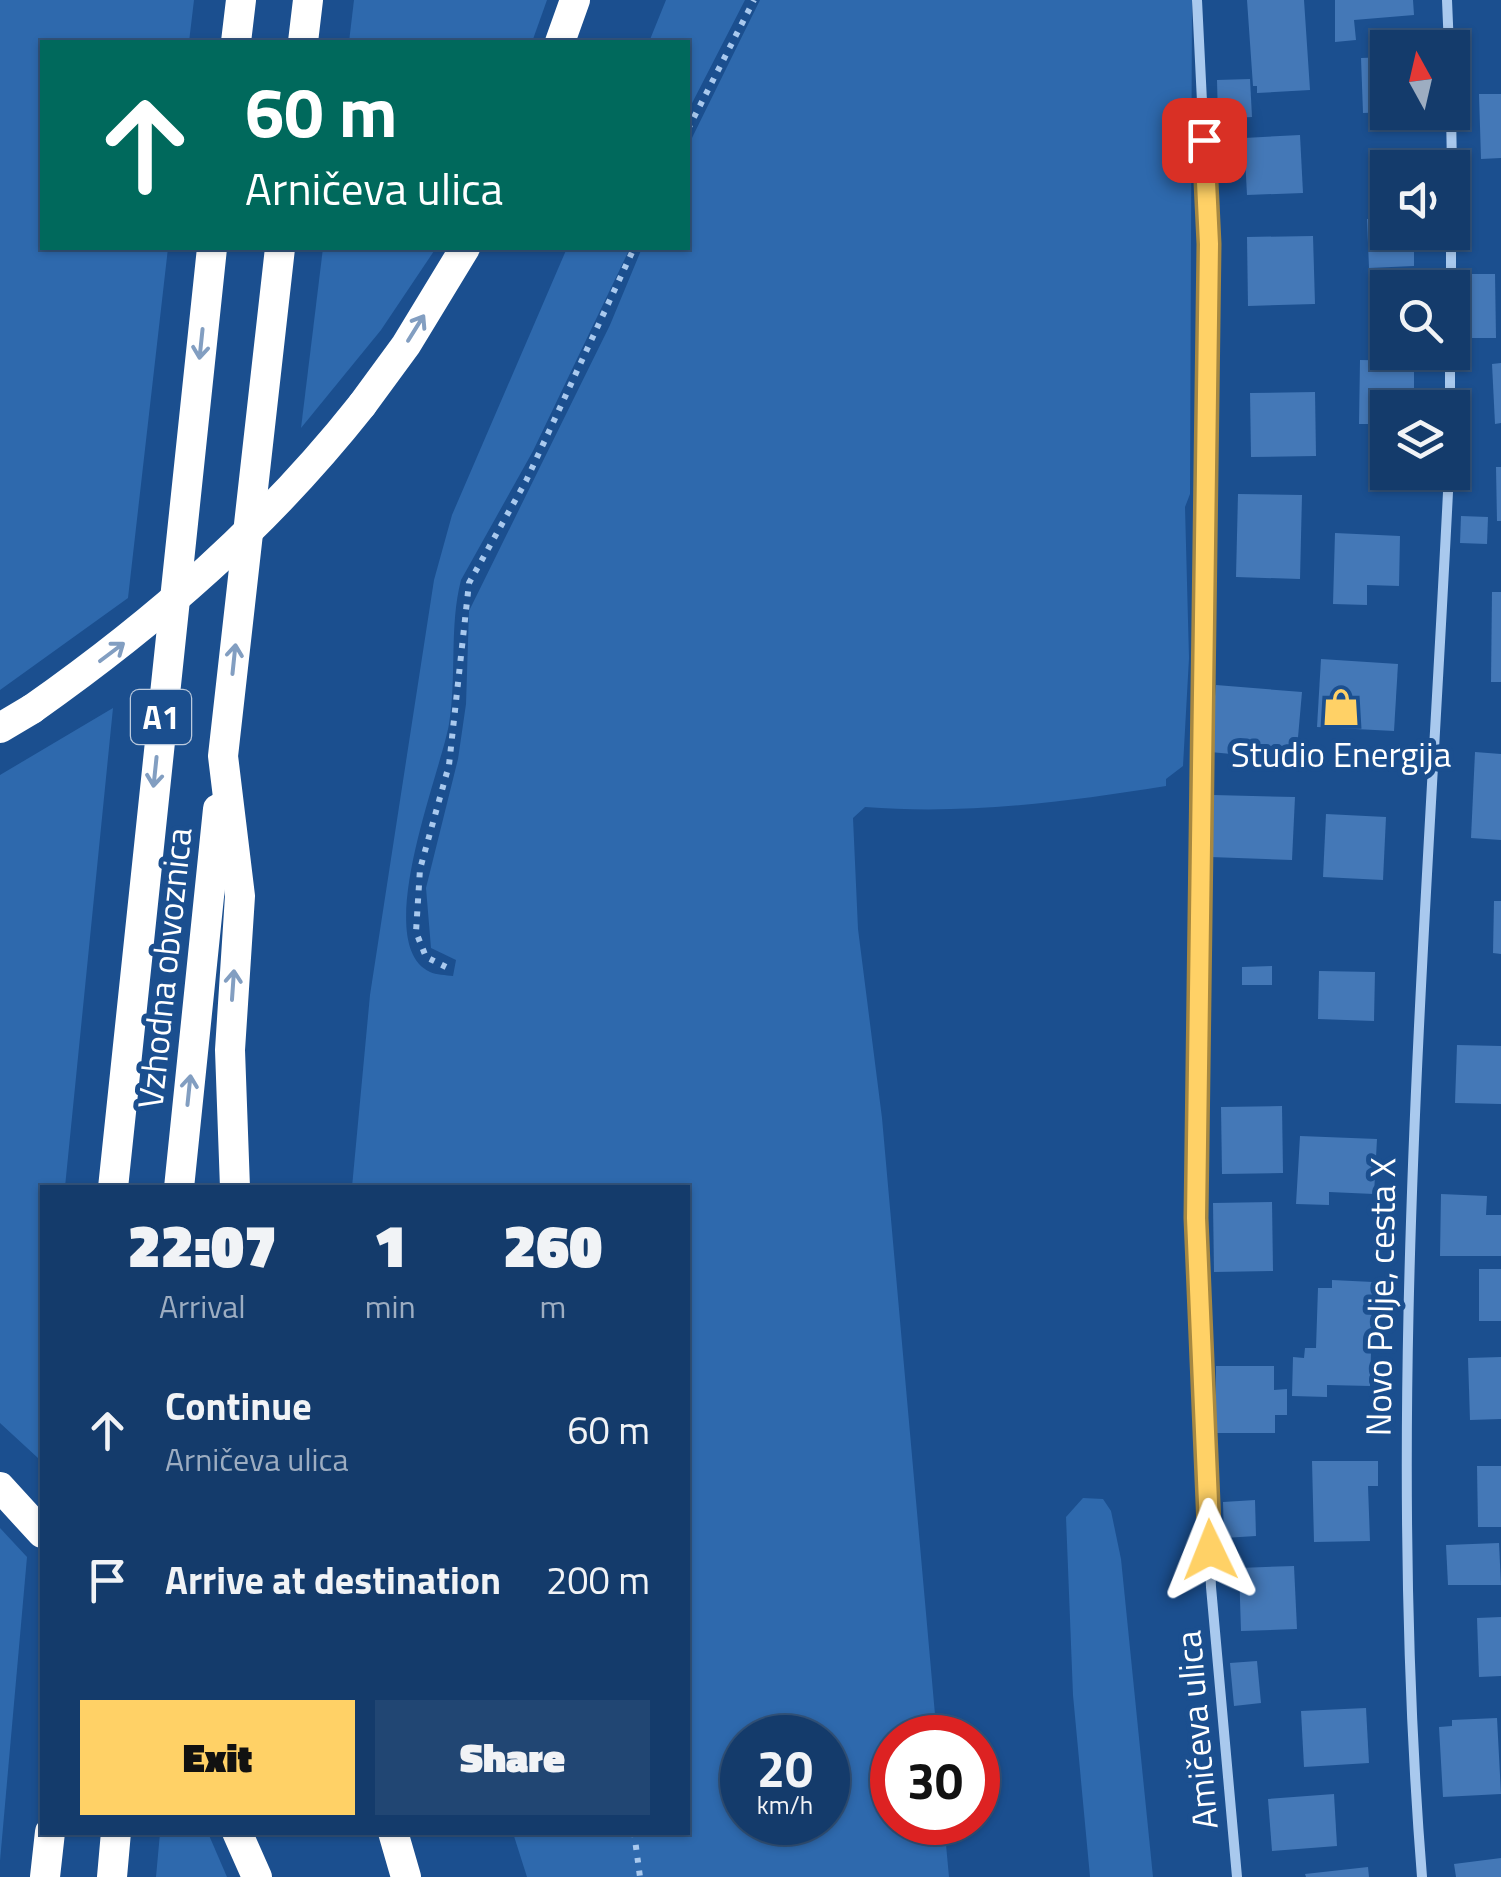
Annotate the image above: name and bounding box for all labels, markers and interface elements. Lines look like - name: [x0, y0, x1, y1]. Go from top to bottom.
- north arrow: [1370, 30, 1470, 130]
- map controls: [1370, 30, 1470, 490]
- text: 60 m: [245, 58, 398, 164]
- icon: ahead: [80, 80, 210, 210]
- pin: [1162, 98, 1247, 183]
- icon: arrive: [1177, 113, 1232, 168]
- button: sound: [1370, 150, 1470, 250]
- text: Arničeva ulica: [245, 154, 503, 222]
- button: search: [1370, 270, 1470, 370]
- one-way arrow: [406, 314, 427, 343]
- one-way arrow: [191, 328, 210, 360]
- button: layers: [1370, 390, 1470, 490]
- one-way arrow: [98, 642, 125, 663]
- one-way arrow: [225, 644, 244, 676]
- shop icon: Studio Energija: [1320, 686, 1362, 728]
- road number: A1: [131, 690, 191, 744]
- place label: Studio Energija: [1231, 727, 1451, 781]
- one-way arrow: [145, 755, 164, 787]
- street label: Vzhodna obvoznica: [122, 825, 206, 1111]
- one-way arrow: [224, 970, 243, 1002]
- one-way arrow: [180, 1075, 199, 1107]
- street label: Novo Polje, cesta X: [1351, 1157, 1409, 1437]
- text: 22:07: [128, 1199, 277, 1290]
- text: 1: [374, 1199, 407, 1290]
- text: 260: [503, 1199, 602, 1290]
- text: Arrival: [159, 1282, 246, 1330]
- text: min: [365, 1282, 416, 1330]
- text: m: [539, 1282, 566, 1330]
- text: Continue: [165, 1377, 312, 1435]
- text: 60 m: [567, 1401, 650, 1459]
- icon: ahead: [80, 1403, 135, 1458]
- text: Arničeva ulica: [165, 1435, 349, 1483]
- position arrow: [1158, 1498, 1262, 1602]
- text: Arrive at destination: [165, 1551, 501, 1609]
- text: 200 m: [546, 1551, 650, 1609]
- icon: arrive: [80, 1553, 135, 1608]
- street label: Amičeva ulica: [1160, 1628, 1232, 1832]
- button: Exit: [80, 1700, 355, 1815]
- button: Share: [375, 1700, 650, 1815]
- speed limit sign: 30: [870, 1715, 1000, 1845]
- text: 20: [757, 1730, 813, 1806]
- text: km/h: [757, 1786, 813, 1824]

